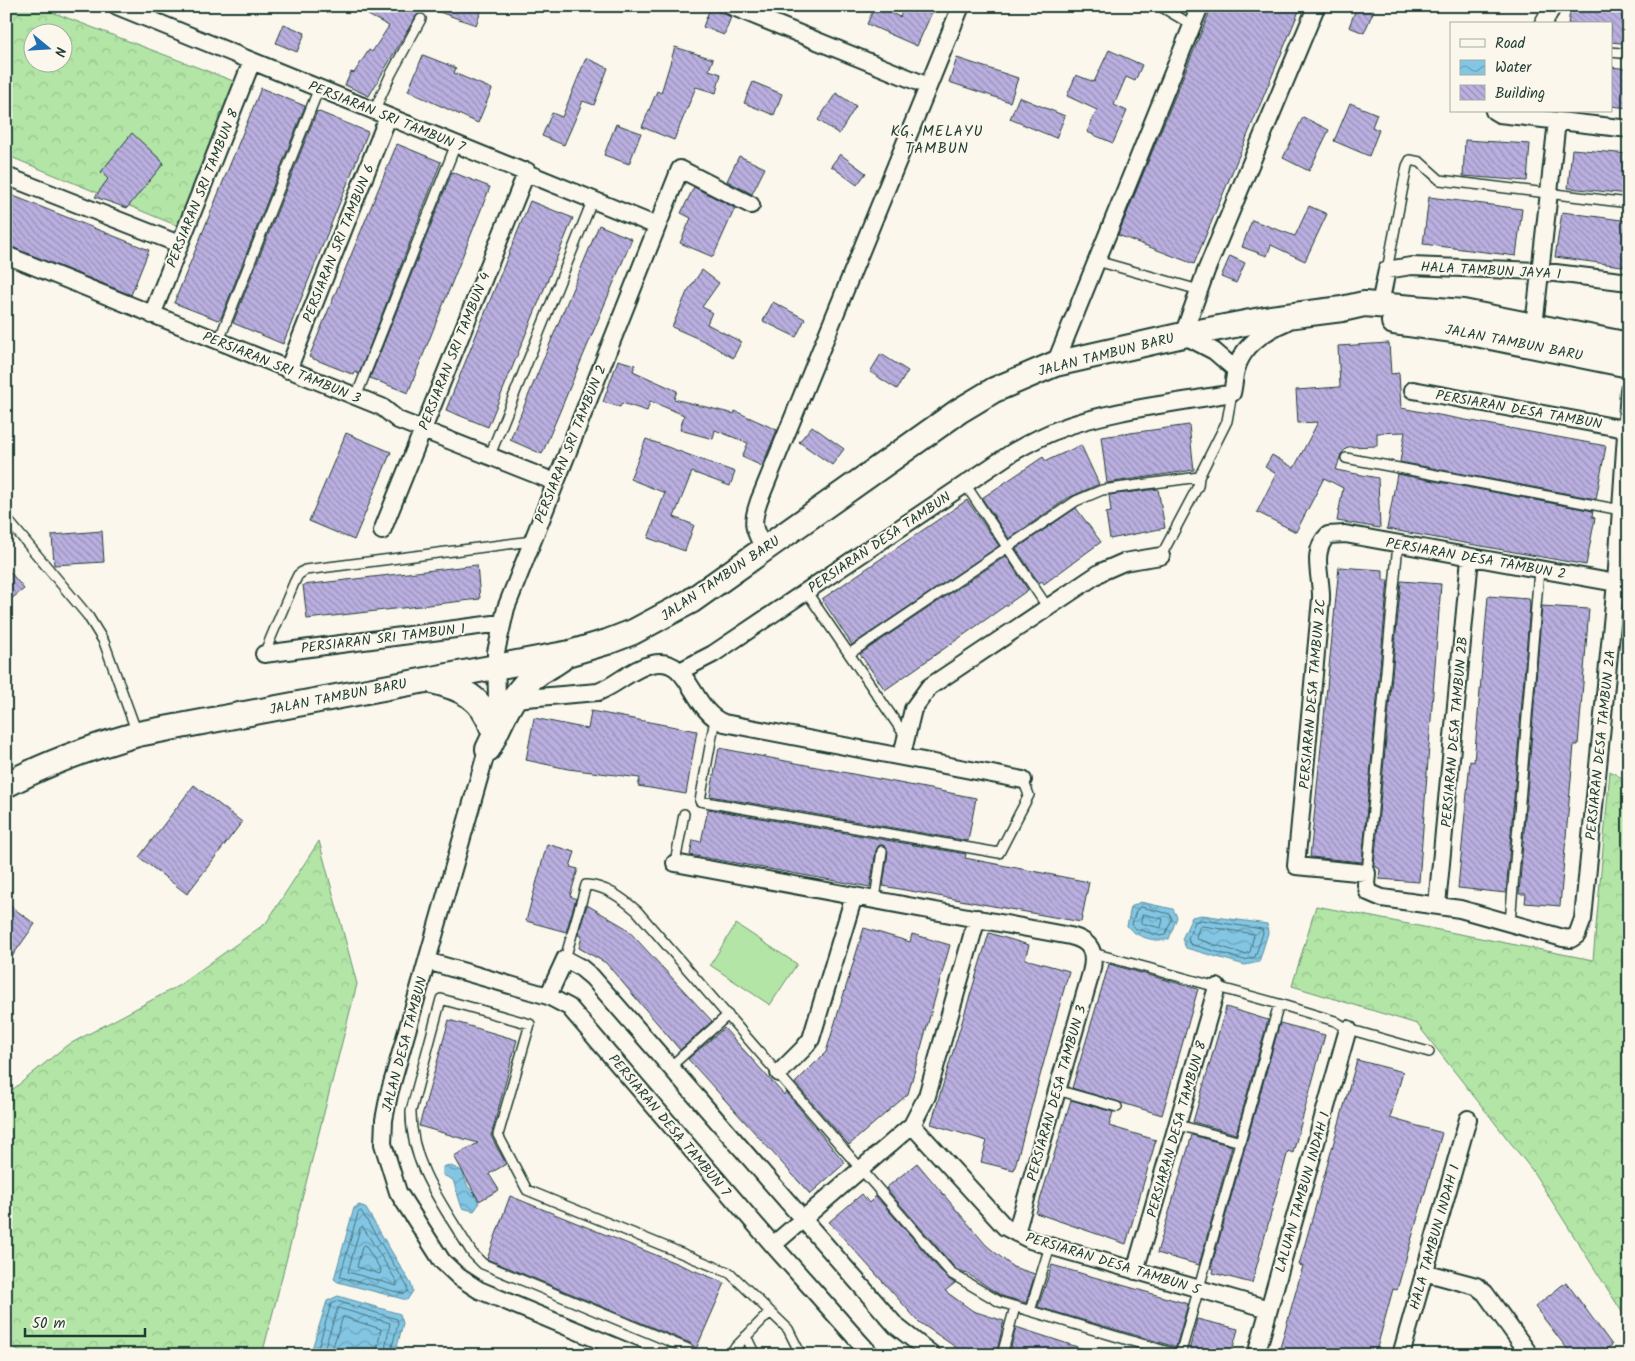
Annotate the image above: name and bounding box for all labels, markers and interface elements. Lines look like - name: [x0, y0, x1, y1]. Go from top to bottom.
- north arrow: [22, 22, 72, 72]
- legend: [1450, 22, 1612, 112]
- text: Road: [1495, 32, 1526, 56]
- text: N: [48, 44, 71, 59]
- text: Water: [1495, 56, 1532, 80]
- street label: PERSIARAN SRI TAMBUN 7: [305, 75, 469, 159]
- text: Building: [1495, 82, 1545, 106]
- street label: PERSIARAN SRI TAMBUN 8: [161, 105, 245, 271]
- district label: KG. MELAYU TAMBUN: [890, 120, 984, 161]
- street label: PERSIARAN SRI TAMBUN 6: [297, 161, 381, 326]
- street label: HALA TAMBUN JAYA 1: [1420, 256, 1562, 286]
- street label: PERSIARAN SRI TAMBUN 4: [413, 269, 497, 434]
- street label: JALAN TAMBUN BARU: [1443, 319, 1584, 367]
- street label: PERSIARAN SRI TAMBUN 3: [199, 326, 364, 410]
- street label: JALAN TAMBUN BARU: [1036, 327, 1177, 383]
- street label: PERSIARAN SRI TAMBUN 2: [529, 362, 613, 527]
- street label: PERSIARAN DESA TAMBUN: [1434, 385, 1604, 436]
- street label: PERSIARAN DESA TAMBUN: [804, 486, 956, 599]
- street label: JALAN TAMBUN BARU: [656, 531, 785, 627]
- street label: PERSIARAN DESA TAMBUN 2: [1384, 532, 1568, 586]
- street label: PERSIARAN DESA TAMBUN 2C: [1294, 598, 1332, 790]
- street label: PERSIARAN SRI TAMBUN 1: [300, 618, 467, 660]
- street label: PERSIARAN DESA TAMBUN 2B: [1436, 636, 1474, 828]
- street label: PERSIARAN DESA TAMBUN 2A: [1580, 649, 1622, 841]
- street label: JALAN TAMBUN BARU: [268, 673, 409, 721]
- street label: JALAN DESA TAMBUN: [376, 974, 434, 1114]
- street label: PERSIARAN DESA TAMBUN 3: [1021, 1003, 1093, 1184]
- street label: PERSIARAN DESA TAMBUN 8: [1141, 1038, 1213, 1220]
- street label: PERSIARAN DESA TAMBUN 7: [603, 1049, 736, 1202]
- street label: LALUAN TAMBUN INDAH 1: [1270, 1109, 1336, 1275]
- street label: HALA TAMBUN INDAH 1: [1404, 1162, 1466, 1312]
- street label: PERSIARAN DESA TAMBUN 5: [1023, 1227, 1204, 1301]
- scale bar: [25, 1306, 145, 1338]
- text: 50 m: [32, 1312, 66, 1336]

